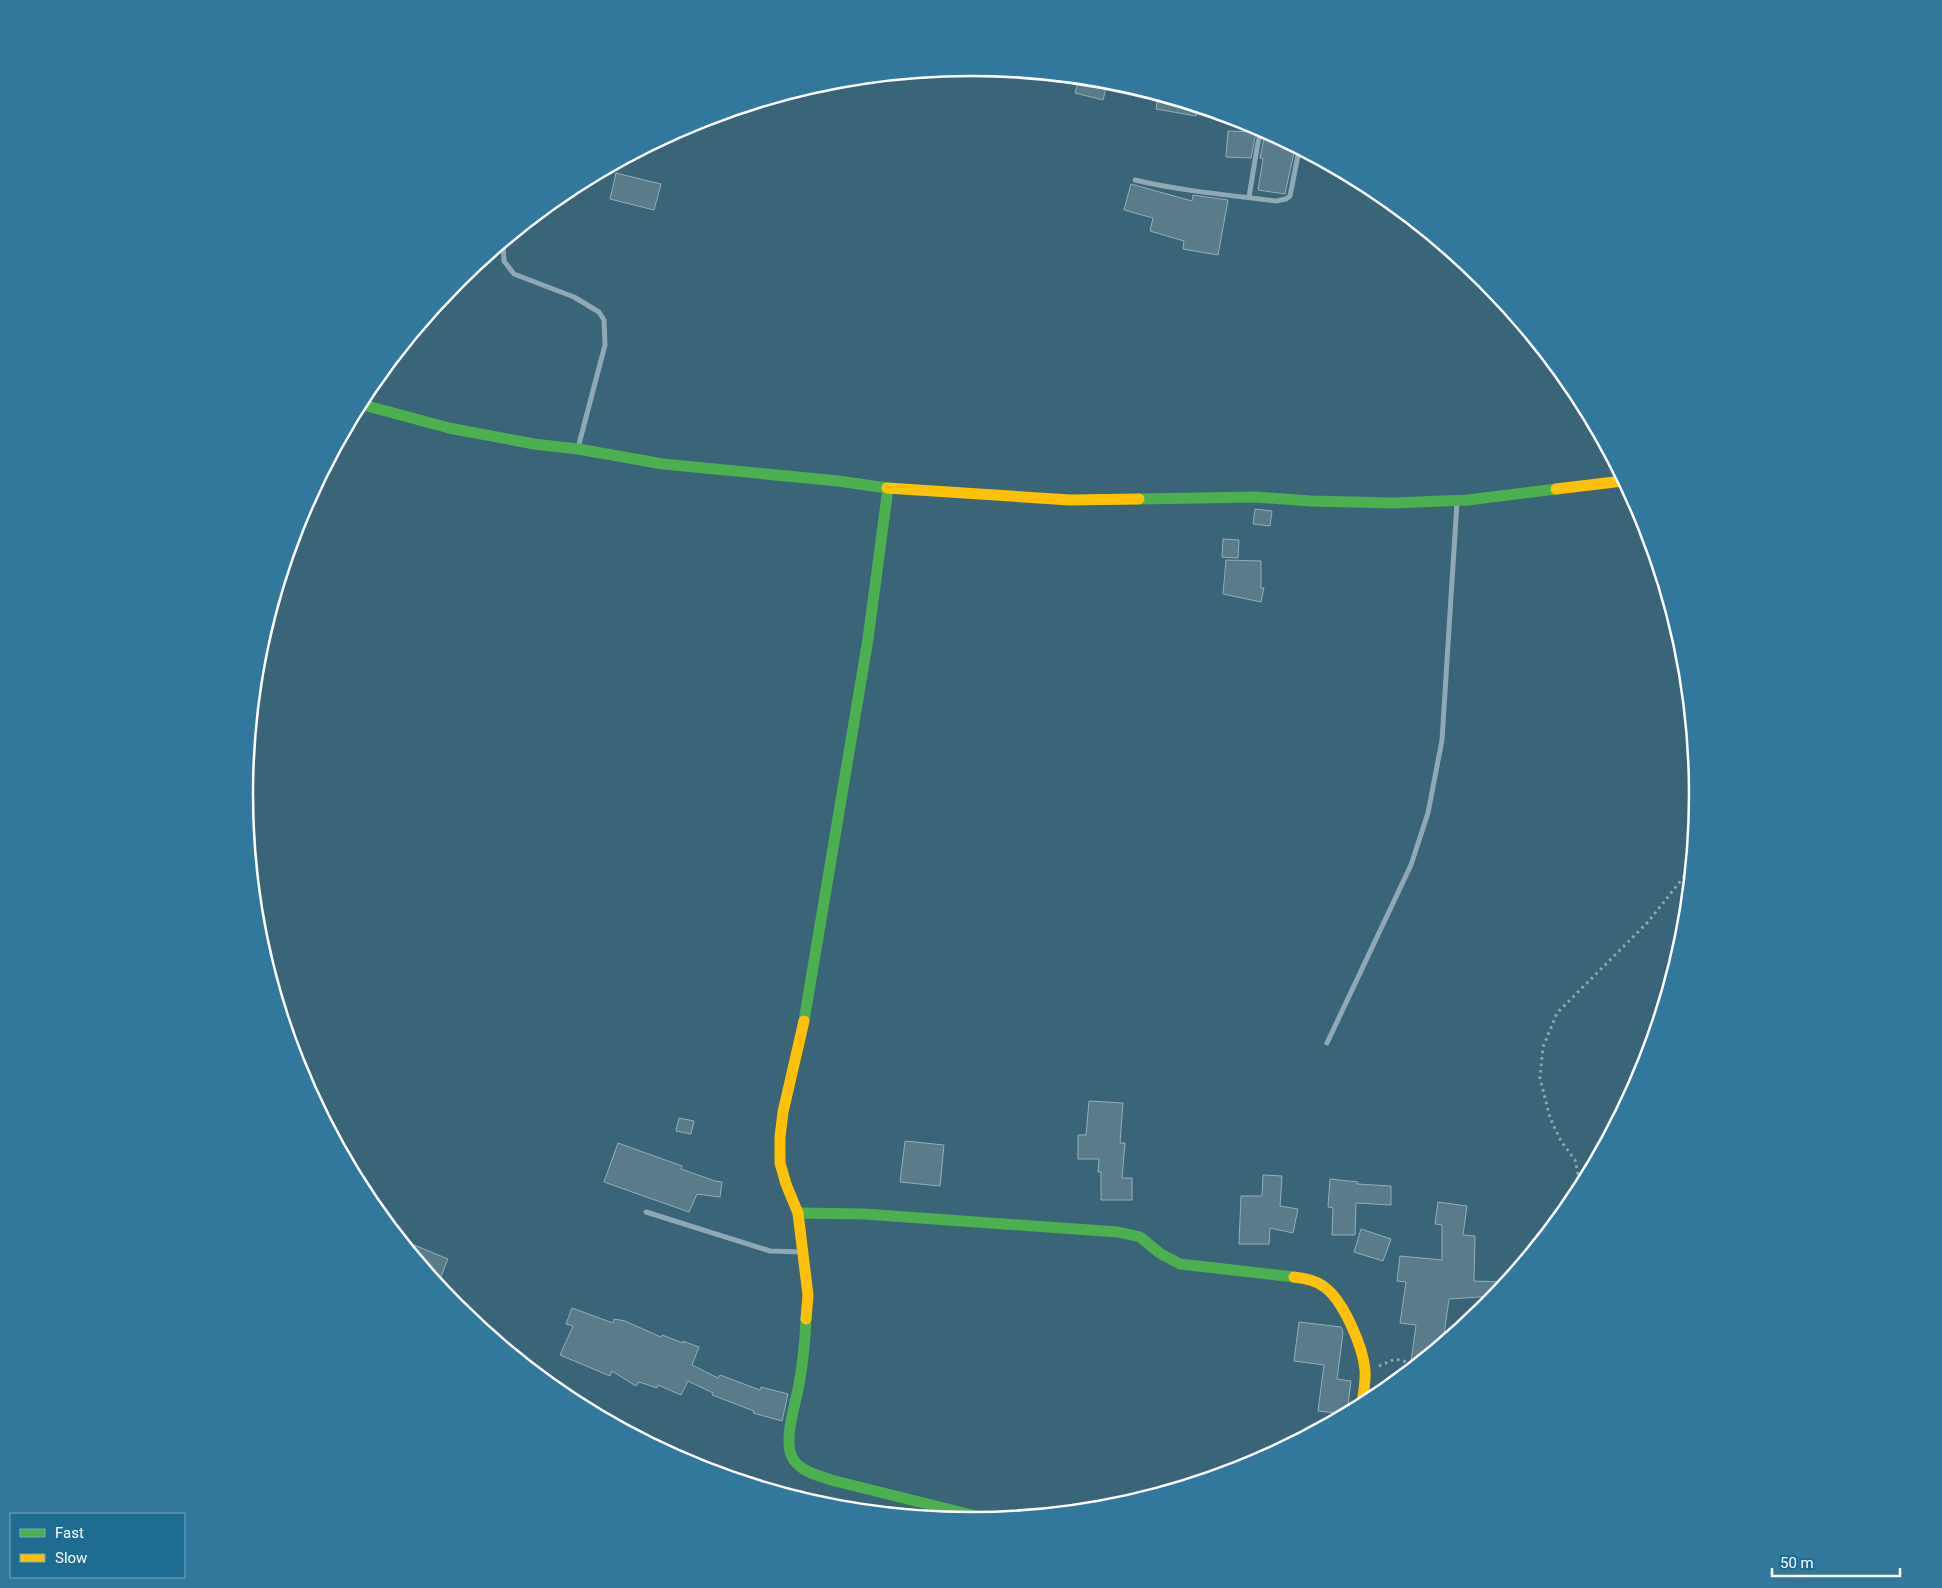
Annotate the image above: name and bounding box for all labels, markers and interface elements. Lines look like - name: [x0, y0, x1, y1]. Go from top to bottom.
- legend: [10, 1513, 185, 1578]
- text: Fast: [55, 1524, 84, 1542]
- scale bar: [1772, 1546, 1900, 1578]
- text: Slow: [55, 1549, 87, 1567]
- text: 50 m: [1780, 1554, 1814, 1572]

